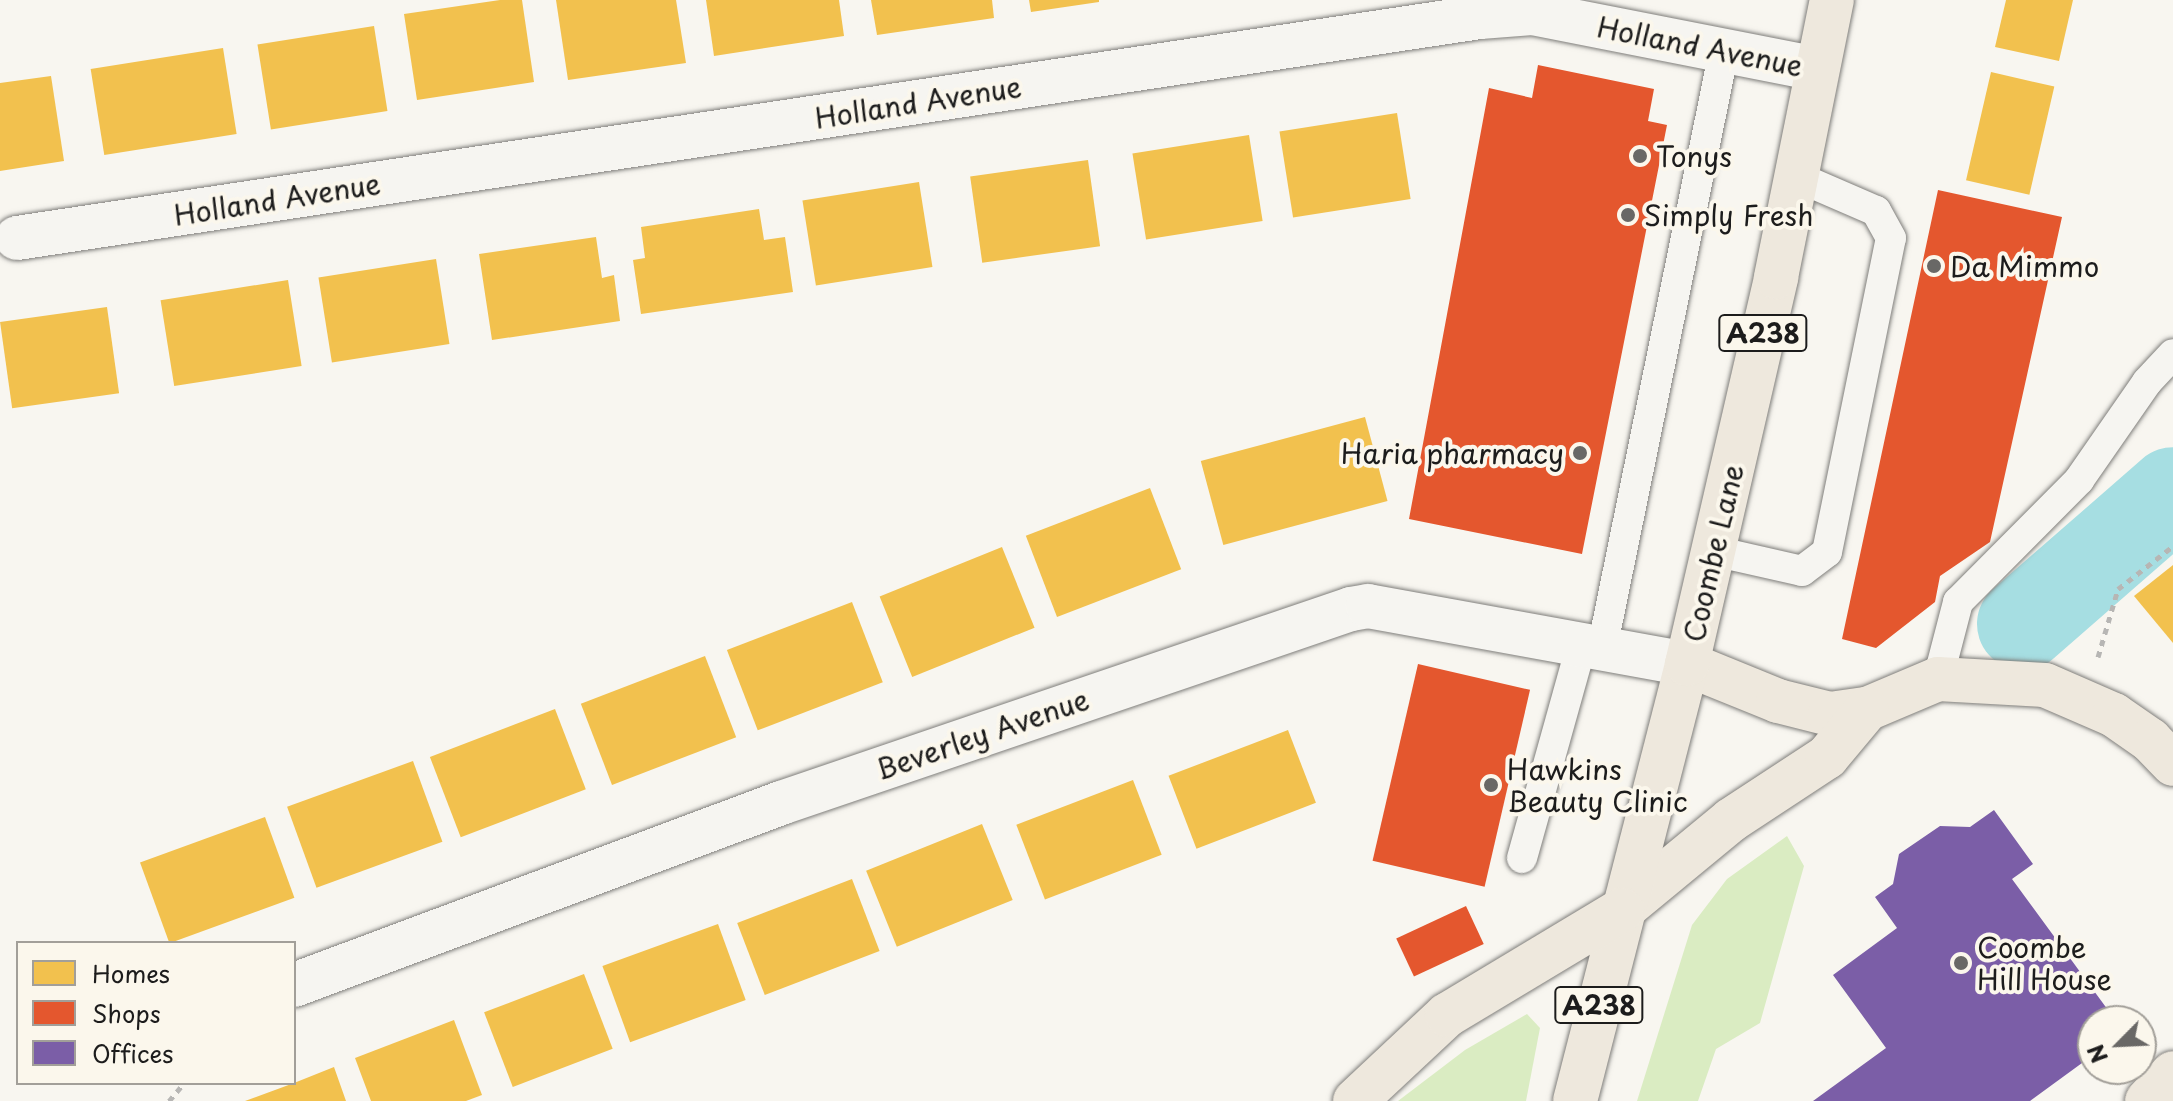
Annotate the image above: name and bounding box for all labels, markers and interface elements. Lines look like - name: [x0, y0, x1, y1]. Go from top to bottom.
- street label: Holland Avenue: [1594, 10, 1806, 82]
- street label: Holland Avenue: [812, 69, 1024, 135]
- place label: Tonys: [1656, 139, 1732, 173]
- marker: Tonys: [1631, 147, 1649, 165]
- street label: Holland Avenue: [171, 166, 383, 232]
- place label: Simply Fresh: [1644, 198, 1814, 232]
- marker: Simply Fresh: [1619, 206, 1637, 224]
- place label: Da Mimmo: [1950, 249, 2100, 283]
- marker: Da Mimmo: [1925, 257, 1943, 275]
- road number: A238: [1717, 311, 1809, 355]
- place label: Haria pharmacy: [1339, 436, 1564, 470]
- marker: Haria pharmacy: [1571, 444, 1589, 462]
- street label: Coombe Lane: [1676, 460, 1750, 646]
- street label: Beverley Avenue: [871, 682, 1093, 786]
- place label: Hawkins Beauty Clinic: [1507, 752, 1688, 818]
- marker: Hawkins Beauty Clinic: [1482, 776, 1500, 794]
- place label: Coombe Hill House: [1977, 930, 2113, 996]
- legend: [16, 941, 296, 1085]
- marker: Coombe Hill House: [1952, 954, 1970, 972]
- text: Homes: [92, 955, 170, 991]
- road number: A238: [1553, 983, 1645, 1027]
- text: Shops: [92, 995, 161, 1031]
- north arrow: [2077, 1005, 2157, 1085]
- text: Offices: [92, 1035, 173, 1071]
- text: N: [2078, 1039, 2115, 1069]

